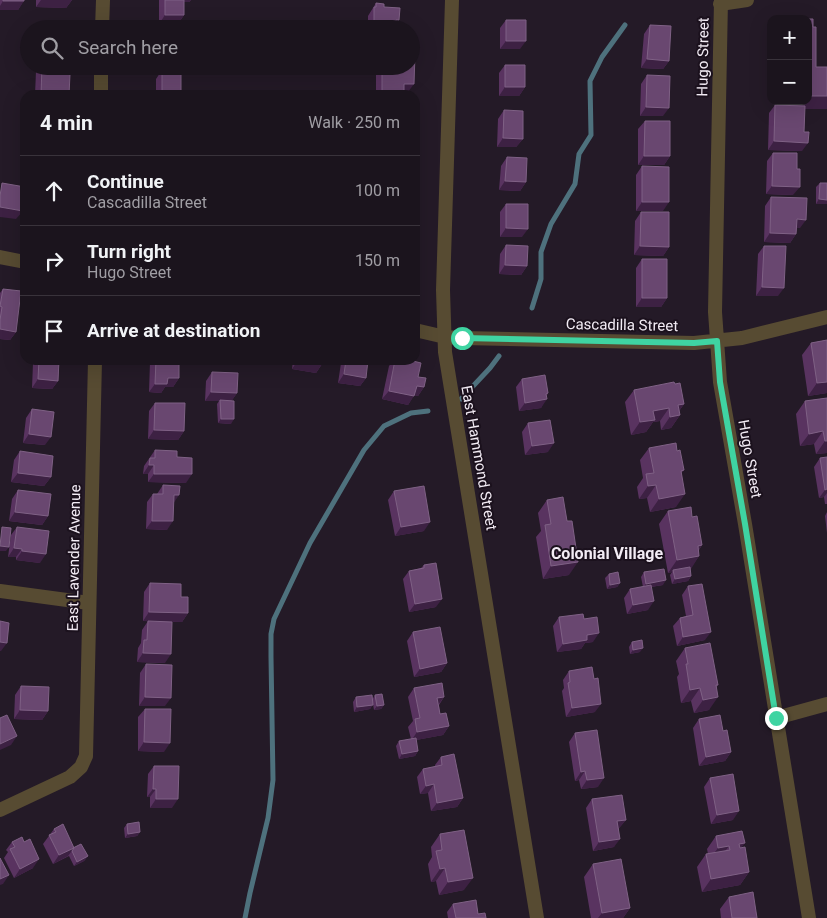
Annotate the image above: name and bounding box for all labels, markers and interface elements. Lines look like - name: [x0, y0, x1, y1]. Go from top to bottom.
- map controls: [767, 15, 812, 105]
- button: +: [767, 15, 812, 60]
- street label: Hugo Street: [693, 17, 713, 97]
- search box: [20, 20, 420, 75]
- icon: search: [38, 34, 66, 62]
- text: Search here: [78, 36, 178, 59]
- button: −: [767, 60, 812, 105]
- text: 4 min: [40, 111, 93, 135]
- text: Walk · 250 m: [308, 113, 400, 132]
- text: Continue: [87, 170, 164, 193]
- icon: ahead: [40, 177, 68, 205]
- text: 100 m: [355, 181, 400, 200]
- text: Cascadilla Street: [87, 193, 207, 212]
- text: Turn right: [87, 240, 171, 263]
- icon: right: [40, 247, 68, 275]
- text: 150 m: [355, 251, 400, 270]
- text: Hugo Street: [87, 263, 172, 282]
- street label: Cascadilla Street: [566, 315, 679, 335]
- icon: arrive: [40, 317, 68, 345]
- text: Arrive at destination: [87, 319, 260, 342]
- route start: [451, 327, 474, 350]
- street label: East Hammond Street: [457, 384, 501, 532]
- street label: Hugo Street: [734, 418, 766, 500]
- street label: East Lavender Avenue: [64, 484, 84, 632]
- district label: Colonial Village: [551, 544, 663, 563]
- route end: [765, 707, 788, 730]

